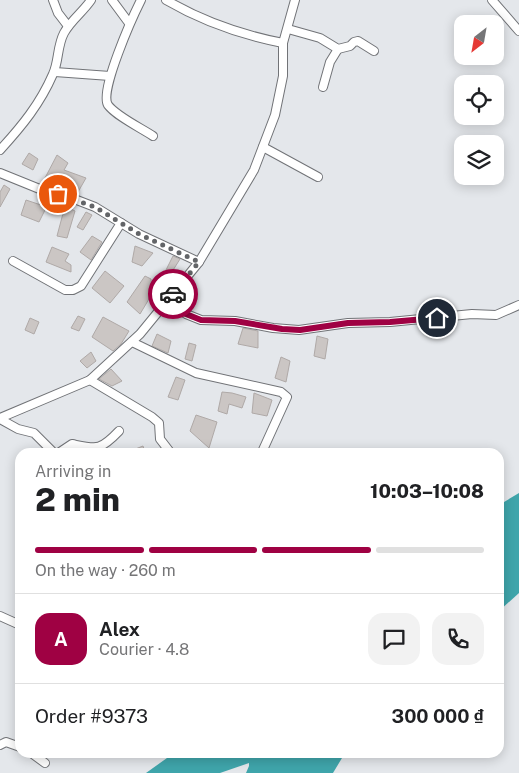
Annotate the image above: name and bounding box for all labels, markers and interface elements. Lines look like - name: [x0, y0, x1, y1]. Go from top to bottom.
- north arrow: [454, 15, 504, 65]
- map controls: [454, 15, 504, 185]
- button: locate: [454, 75, 504, 125]
- button: layers: [454, 135, 504, 185]
- pin: [37, 173, 79, 215]
- icon: bag: [44, 180, 72, 208]
- courier: [148, 269, 198, 319]
- icon: car: [159, 280, 187, 308]
- pin: [416, 297, 458, 339]
- icon: home: [423, 304, 451, 332]
- text: Arriving in: [35, 462, 111, 481]
- text: 10:03–10:08: [370, 480, 484, 502]
- text: 2 min: [35, 481, 120, 518]
- text: On the way · 260 m: [35, 561, 176, 580]
- button: chat: [368, 613, 420, 665]
- button: phone: [432, 613, 484, 665]
- text: Alex: [99, 618, 140, 640]
- text: A: [54, 628, 68, 650]
- text: Courier · 4.8: [99, 640, 189, 659]
- text: Order #9373: [35, 705, 148, 727]
- text: 300 000 ₫: [392, 705, 484, 727]

